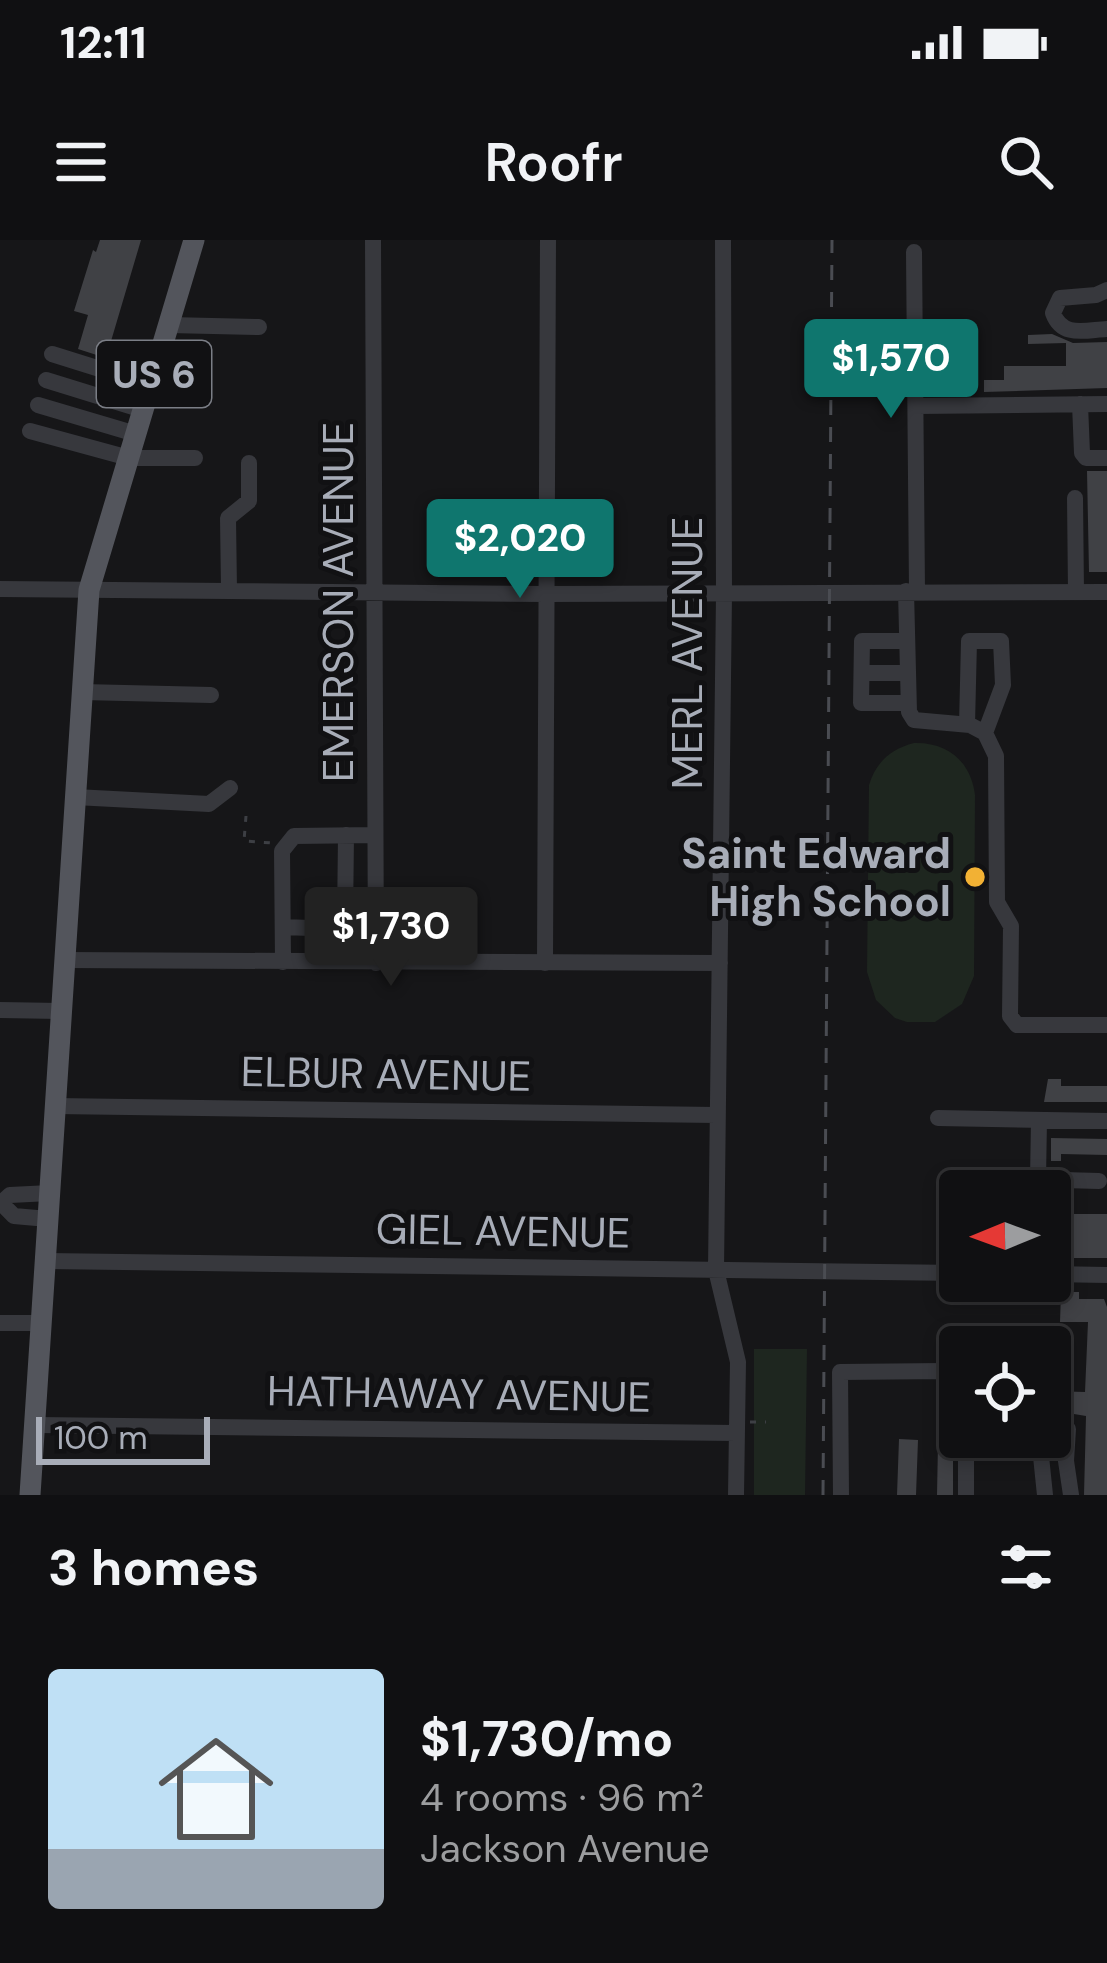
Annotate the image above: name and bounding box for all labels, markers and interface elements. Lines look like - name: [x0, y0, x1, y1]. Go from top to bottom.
- text: 12:11: [60, 13, 147, 72]
- text: Roofr: [484, 127, 623, 198]
- icon: menu: [48, 129, 114, 195]
- icon: search: [993, 129, 1059, 195]
- pin: $1,570: [793, 319, 989, 421]
- text: $1,570: [831, 332, 951, 383]
- road number: US 6: [97, 341, 211, 407]
- street label: EMERSON AVENUE: [311, 422, 366, 782]
- pin: $2,020: [422, 499, 618, 601]
- text: $2,020: [454, 512, 586, 563]
- street label: MERL AVENUE: [660, 516, 715, 790]
- place label: Saint Edward High School: [681, 826, 951, 929]
- marker: Saint Edward High School: [962, 864, 988, 890]
- pin: $1,730: [293, 887, 489, 989]
- text: $1,730: [332, 900, 450, 951]
- street label: ELBUR AVENUE: [240, 1044, 532, 1104]
- north arrow: [939, 1170, 1071, 1302]
- map controls: [939, 1170, 1071, 1458]
- street label: GIEL AVENUE: [375, 1201, 631, 1261]
- button: locate: [939, 1326, 1071, 1458]
- street label: HATHAWAY AVENUE: [266, 1363, 652, 1425]
- scale bar: [36, 1411, 210, 1464]
- text: 100 m: [54, 1416, 148, 1459]
- text: 3 homes: [48, 1534, 259, 1601]
- icon: filters: [993, 1534, 1059, 1600]
- text: $1,730/mo: [420, 1705, 673, 1772]
- icon: home: [144, 1717, 288, 1861]
- text: 4 rooms · 96 m²: [420, 1772, 704, 1823]
- text: Jackson Avenue: [420, 1823, 710, 1874]

